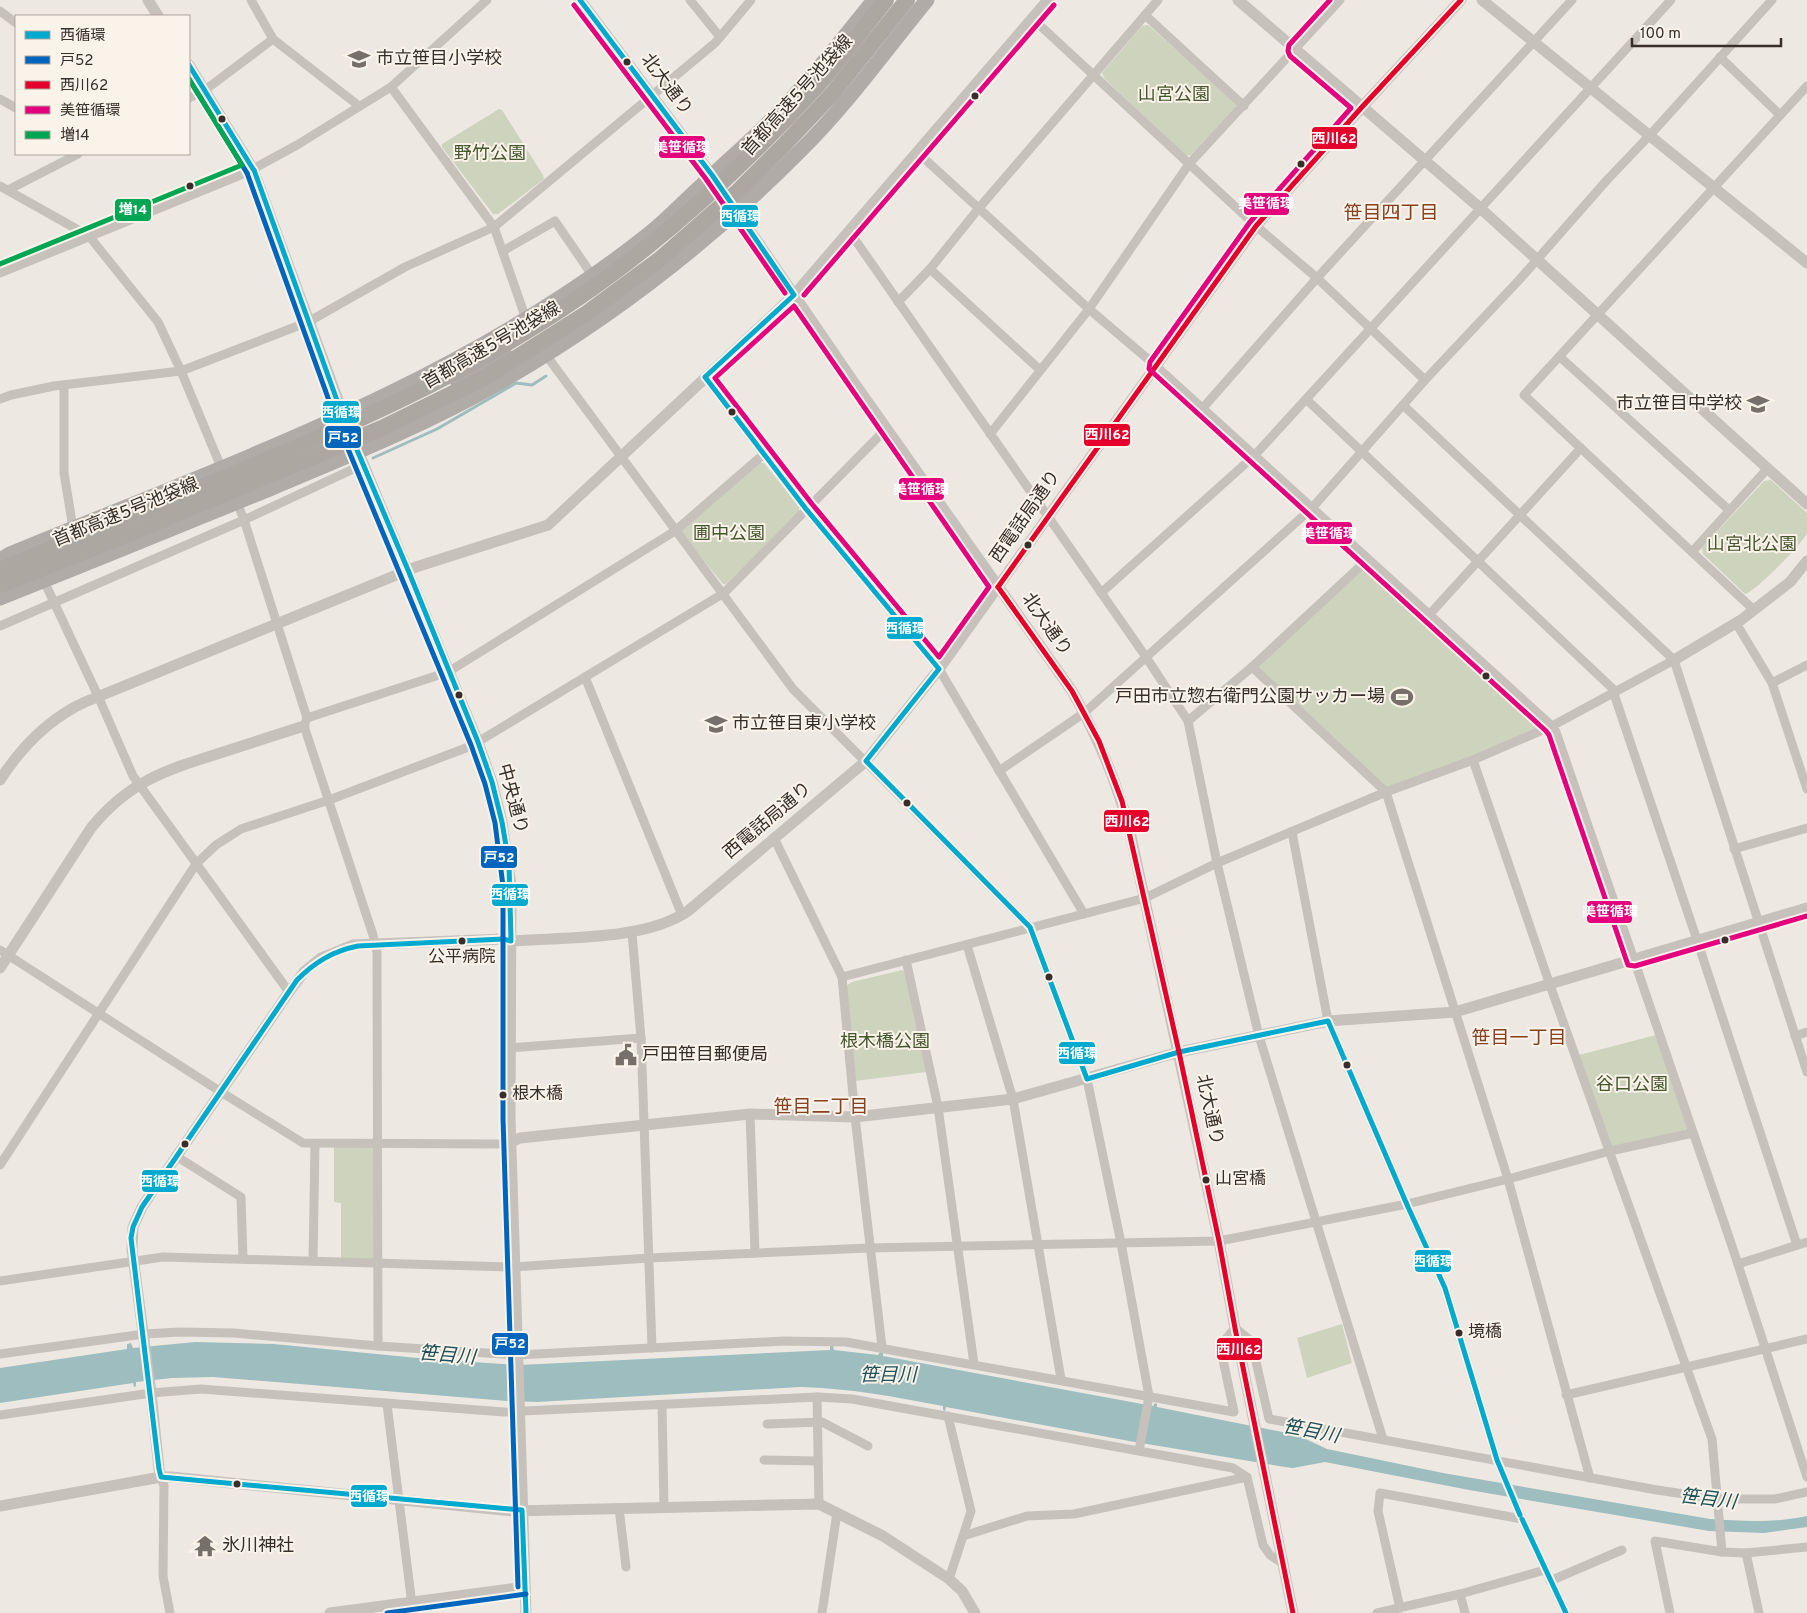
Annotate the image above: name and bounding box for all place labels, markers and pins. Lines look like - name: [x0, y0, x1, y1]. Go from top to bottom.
- school or university icon: 市立笹目小学校: [346, 46, 372, 72]
- place label: 市立笹目小学校: [376, 48, 502, 71]
- unlabelled marker: [622, 57, 632, 67]
- unlabelled marker: [970, 91, 980, 101]
- unlabelled marker: [217, 114, 227, 124]
- unlabelled marker: [1296, 159, 1306, 169]
- unlabelled marker: [185, 181, 195, 191]
- school or university icon: 市立笹目中学校: [1745, 391, 1771, 417]
- place label: 市立笹目中学校: [1616, 393, 1742, 416]
- unlabelled marker: [727, 407, 737, 417]
- unlabelled marker: [1023, 540, 1033, 550]
- unlabelled marker: [1481, 671, 1491, 681]
- sports icon: 戸田市立惣右衛門公園サッカー場: [1389, 684, 1415, 710]
- place label: 戸田市立惣右衛門公園サッカー場: [1115, 686, 1385, 709]
- unlabelled marker: [454, 690, 464, 700]
- school or university icon: 市立笹目東小学校: [703, 711, 729, 737]
- place label: 市立笹目東小学校: [732, 713, 876, 736]
- unlabelled marker: [902, 798, 912, 808]
- unlabelled marker: [1720, 935, 1730, 945]
- marker: 公平病院: [457, 936, 467, 946]
- place label: 公平病院: [428, 947, 496, 969]
- unlabelled marker: [1044, 972, 1054, 982]
- public building icon: 戸田笹目郵便局: [613, 1042, 639, 1068]
- place label: 戸田笹目郵便局: [642, 1044, 768, 1067]
- unlabelled marker: [1342, 1060, 1352, 1070]
- place label: 根木橋: [512, 1084, 563, 1106]
- marker: 根木橋: [498, 1090, 508, 1100]
- unlabelled marker: [180, 1139, 190, 1149]
- place label: 山宮橋: [1215, 1169, 1266, 1191]
- marker: 山宮橋: [1201, 1175, 1211, 1185]
- place label: 境橋: [1468, 1322, 1502, 1344]
- marker: 境橋: [1454, 1328, 1464, 1338]
- unlabelled marker: [232, 1479, 242, 1489]
- temple icon: 氷川神社: [192, 1533, 218, 1559]
- place label: 氷川神社: [222, 1535, 294, 1558]

